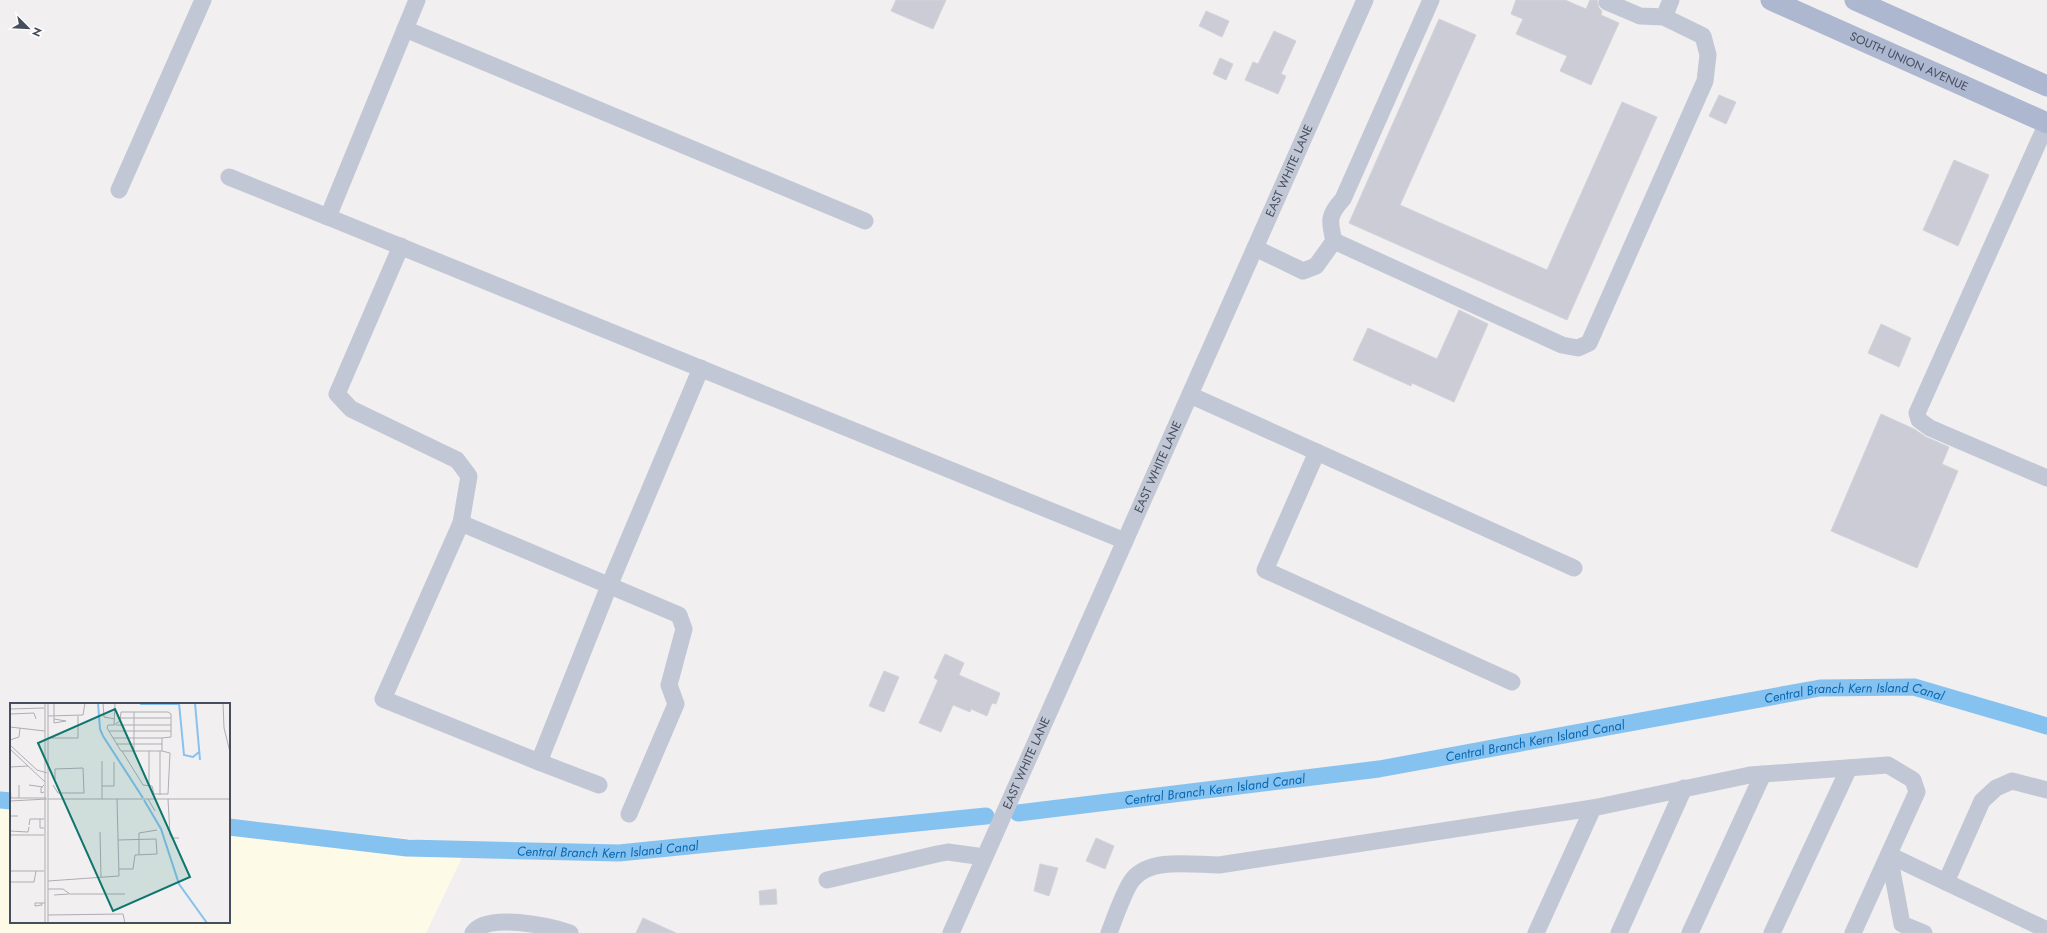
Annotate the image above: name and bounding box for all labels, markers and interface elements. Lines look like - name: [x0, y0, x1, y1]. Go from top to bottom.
- north arrow: [8, 8, 48, 48]
- text: N: [28, 25, 46, 39]
- street label: SOUTH UNION AVENUE: [1847, 27, 1971, 96]
- street label: EAST WHITE LANE: [1261, 122, 1318, 220]
- street label: EAST WHITE LANE: [1130, 418, 1186, 516]
- water label: Central Branch Kern Island Canal: [1762, 678, 1947, 708]
- inset map: [10, 703, 230, 923]
- street label: EAST WHITE LANE: [998, 714, 1055, 812]
- water label: Central Branch Kern Island Canal: [1444, 715, 1627, 767]
- water label: Central Branch Kern Island Canal: [1123, 769, 1307, 810]
- water label: Central Branch Kern Island Canal: [517, 836, 700, 863]

